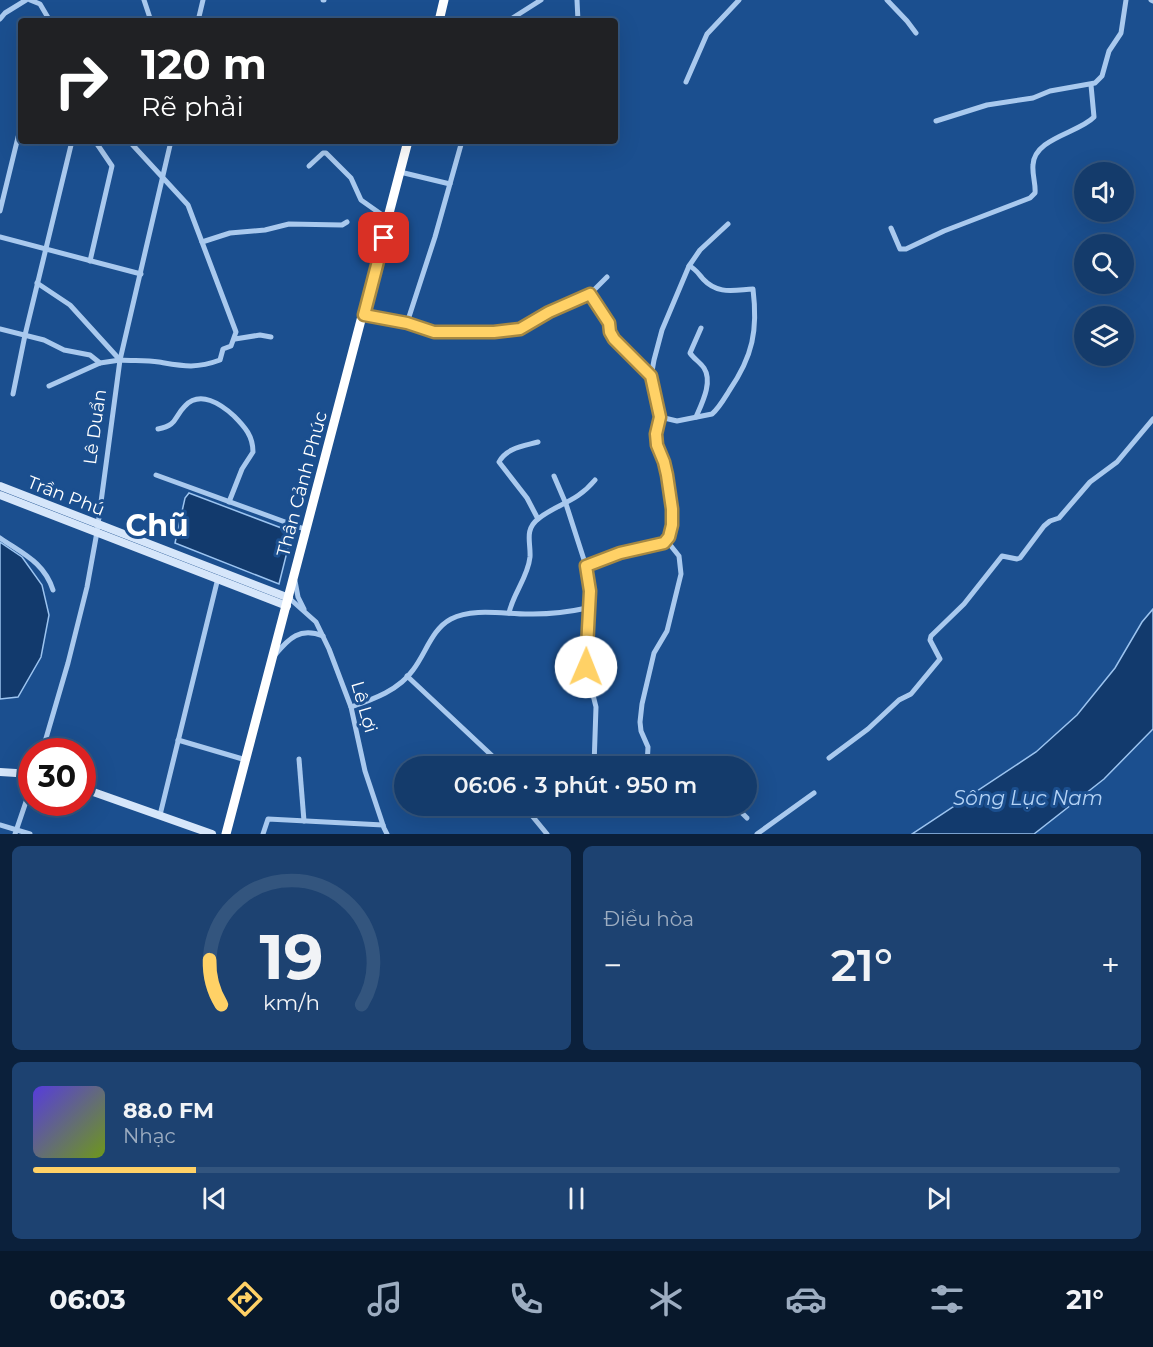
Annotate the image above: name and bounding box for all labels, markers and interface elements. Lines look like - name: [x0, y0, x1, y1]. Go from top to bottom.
- text: 120 m: [141, 38, 267, 90]
- icon: right: [42, 42, 120, 120]
- text: Rẽ phải: [141, 90, 244, 123]
- map controls: [1074, 162, 1134, 366]
- button: sound: [1074, 162, 1134, 222]
- pin: [358, 212, 409, 263]
- icon: arrive: [367, 221, 400, 254]
- button: search: [1074, 234, 1134, 294]
- button: layers: [1074, 306, 1134, 366]
- street label: Lê Duẩn: [79, 388, 111, 466]
- street label: Thân Cảnh Phúc: [272, 409, 332, 559]
- street label: Trần Phú: [24, 471, 108, 521]
- district label: Chũ: [125, 507, 189, 544]
- position arrow: [554, 635, 618, 699]
- street label: Lê Lợi: [346, 679, 382, 735]
- speed limit sign: 30: [18, 738, 96, 816]
- text: 06:06 · 3 phút · 950 m: [454, 772, 697, 799]
- water label: Sông Lục Nam: [953, 786, 1103, 810]
- text: Điều hòa: [604, 907, 694, 931]
- text: 19: [259, 919, 323, 995]
- text: 21°: [831, 937, 893, 992]
- text: −: [604, 945, 622, 985]
- text: +: [1101, 945, 1120, 985]
- text: km/h: [263, 989, 320, 1015]
- text: 88.0 FM: [123, 1097, 214, 1124]
- text: Nhạc: [123, 1124, 176, 1148]
- icon: previous: [198, 1182, 231, 1215]
- icon: pause: [560, 1182, 593, 1215]
- icon: next: [922, 1182, 955, 1215]
- icon: directions: [224, 1278, 266, 1320]
- icon: music: [364, 1278, 406, 1320]
- icon: phone: [505, 1278, 547, 1320]
- icon: climate: [645, 1278, 687, 1320]
- icon: car: [785, 1278, 827, 1320]
- icon: filters: [926, 1278, 968, 1320]
- text: 06:03: [49, 1283, 126, 1316]
- text: 21°: [1066, 1283, 1104, 1316]

